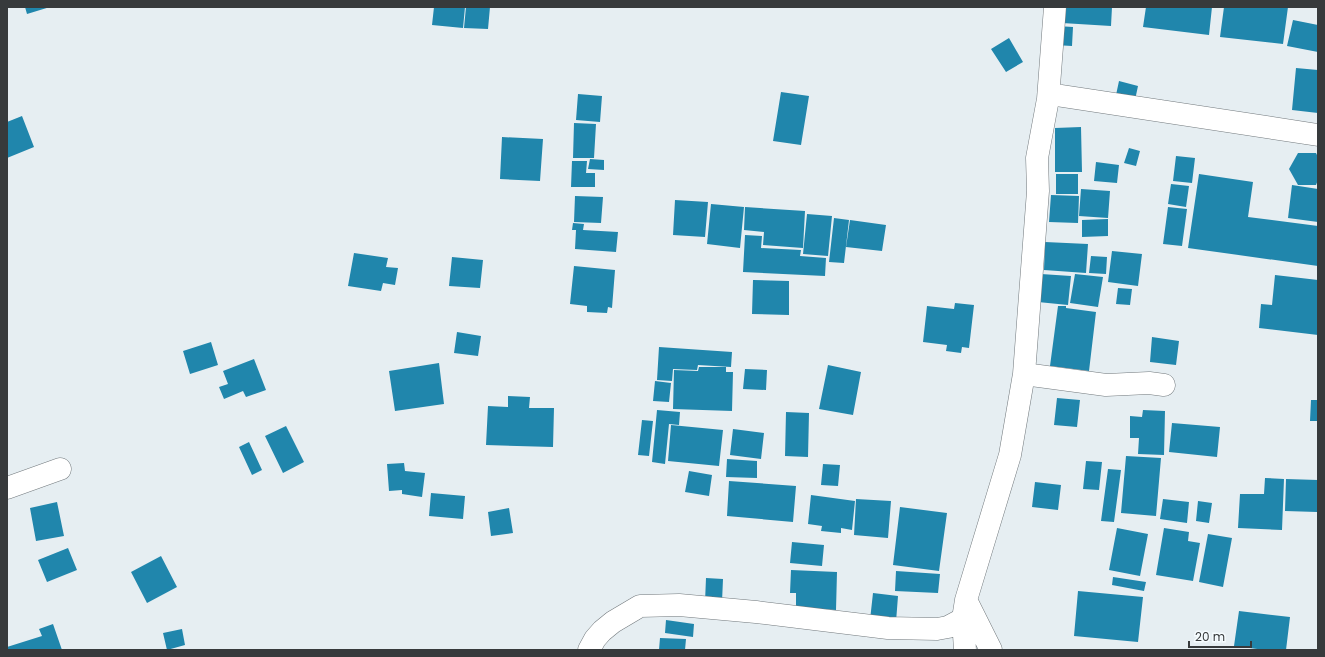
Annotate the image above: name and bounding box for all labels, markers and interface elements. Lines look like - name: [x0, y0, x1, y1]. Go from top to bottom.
- scale bar: [1189, 623, 1251, 649]
- text: 20 m: [1195, 628, 1225, 645]

